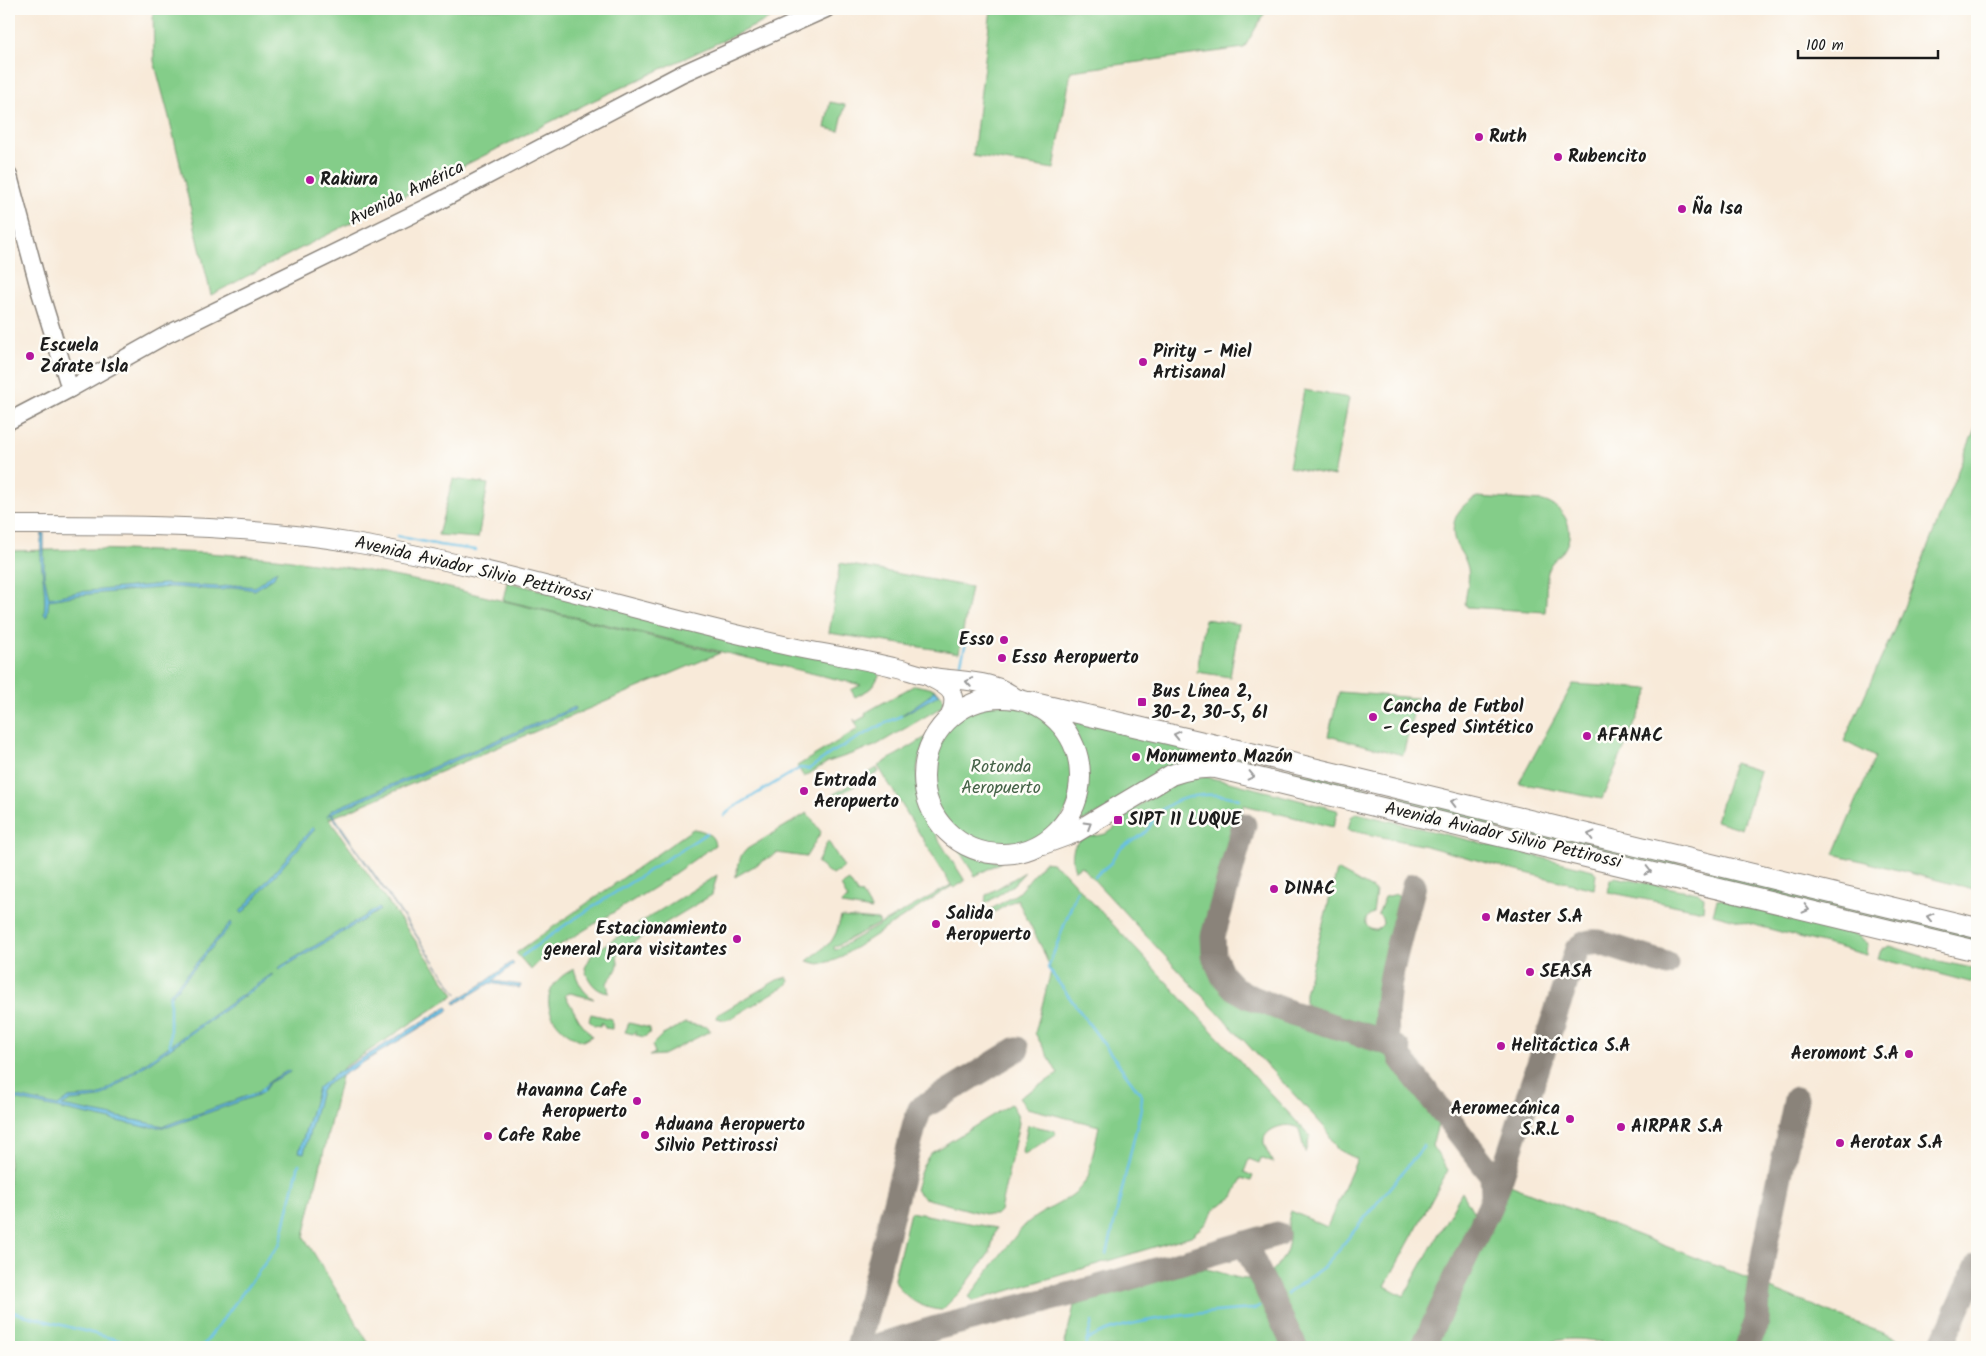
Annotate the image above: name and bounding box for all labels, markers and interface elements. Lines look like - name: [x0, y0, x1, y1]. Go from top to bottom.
- scale bar: [1798, 28, 1938, 60]
- text: 100 m: [1806, 34, 1844, 58]
- place label: Ruth: [1489, 123, 1527, 152]
- marker: Ruth: [1473, 131, 1485, 143]
- place label: Rubencito: [1568, 143, 1646, 172]
- marker: Rubencito: [1552, 151, 1564, 163]
- street label: Avenida América: [344, 154, 470, 234]
- place label: Rakiura: [320, 166, 378, 195]
- marker: Rakiura: [304, 174, 316, 186]
- place label: Ña Isa: [1692, 195, 1743, 224]
- marker: Ña Isa: [1676, 203, 1688, 215]
- place label: Escuela Zárate Isla: [40, 332, 128, 382]
- place label: Pirity - Miel Artisanal: [1153, 338, 1252, 388]
- marker: Escuela Zárate Isla: [24, 350, 36, 362]
- marker: Pirity - Miel Artisanal: [1137, 356, 1149, 368]
- street label: Avenida Aviador Silvio Pettirossi: [352, 529, 595, 612]
- place label: Esso: [959, 626, 994, 655]
- marker: Esso: [998, 634, 1010, 646]
- place label: Esso Aeropuerto: [1012, 644, 1139, 673]
- marker: Esso Aeropuerto: [996, 652, 1008, 664]
- one-way arrow: [965, 677, 974, 687]
- place label: Bus Línea 2, 30-2, 30-5, 61: [1151, 678, 1268, 728]
- place label: Cancha de Futbol - Cesped Sintético: [1383, 693, 1534, 743]
- marker: Bus Línea 2, 30-2, 30-5, 61: [1136, 696, 1148, 708]
- marker: Cancha de Futbol - Cesped Sintético: [1367, 711, 1379, 723]
- place label: AFANAC: [1597, 722, 1663, 751]
- one-way arrow: [1172, 730, 1181, 741]
- marker: AFANAC: [1581, 730, 1593, 742]
- place label: Monumento Mazón: [1146, 743, 1293, 772]
- marker: Monumento Mazón: [1130, 751, 1142, 763]
- park label: Rotonda Aeropuerto: [961, 753, 1041, 803]
- place label: Entrada Aeropuerto: [814, 767, 899, 817]
- one-way arrow: [1247, 770, 1256, 781]
- marker: Entrada Aeropuerto: [798, 785, 810, 797]
- street label: Avenida Aviador Silvio Pettirossi: [1382, 795, 1625, 878]
- one-way arrow: [1449, 797, 1458, 808]
- place label: SIPT 11 LUQUE: [1128, 806, 1242, 835]
- marker: SIPT 11 LUQUE: [1112, 814, 1124, 826]
- one-way arrow: [1082, 822, 1091, 832]
- one-way arrow: [1586, 830, 1595, 841]
- one-way arrow: [1643, 865, 1652, 876]
- place label: DINAC: [1284, 875, 1335, 904]
- marker: DINAC: [1268, 883, 1280, 895]
- place label: Salida Aeropuerto: [946, 900, 1031, 950]
- place label: Master S.A: [1496, 903, 1583, 932]
- one-way arrow: [1801, 903, 1810, 914]
- marker: Master S.A: [1480, 911, 1492, 923]
- one-way arrow: [1925, 912, 1934, 923]
- place label: Estacionamiento general para visitantes: [543, 915, 728, 965]
- marker: Salida Aeropuerto: [930, 918, 942, 930]
- marker: Estacionamiento general para visitantes: [731, 933, 743, 945]
- place label: SEASA: [1540, 958, 1592, 987]
- marker: SEASA: [1524, 966, 1536, 978]
- place label: Helitáctica S.A: [1511, 1032, 1630, 1061]
- marker: Helitáctica S.A: [1495, 1040, 1507, 1052]
- place label: Aeromont S.A: [1791, 1040, 1899, 1069]
- marker: Aeromont S.A: [1903, 1048, 1915, 1060]
- place label: Havanna Cafe Aeropuerto: [516, 1077, 627, 1127]
- marker: Havanna Cafe Aeropuerto: [631, 1095, 643, 1107]
- place label: Aeromecánica S.R.L: [1451, 1095, 1560, 1145]
- place label: Aduana Aeropuerto Silvio Pettirossi: [655, 1111, 805, 1161]
- marker: Aeromecánica S.R.L: [1564, 1113, 1576, 1125]
- place label: AIRPAR S.A: [1631, 1113, 1723, 1142]
- marker: AIRPAR S.A: [1615, 1121, 1627, 1133]
- place label: Cafe Rabe: [498, 1122, 581, 1151]
- marker: Aduana Aeropuerto Silvio Pettirossi: [639, 1129, 651, 1141]
- place label: Aerotax S.A: [1850, 1129, 1943, 1158]
- marker: Cafe Rabe: [482, 1130, 494, 1142]
- marker: Aerotax S.A: [1834, 1137, 1846, 1149]

